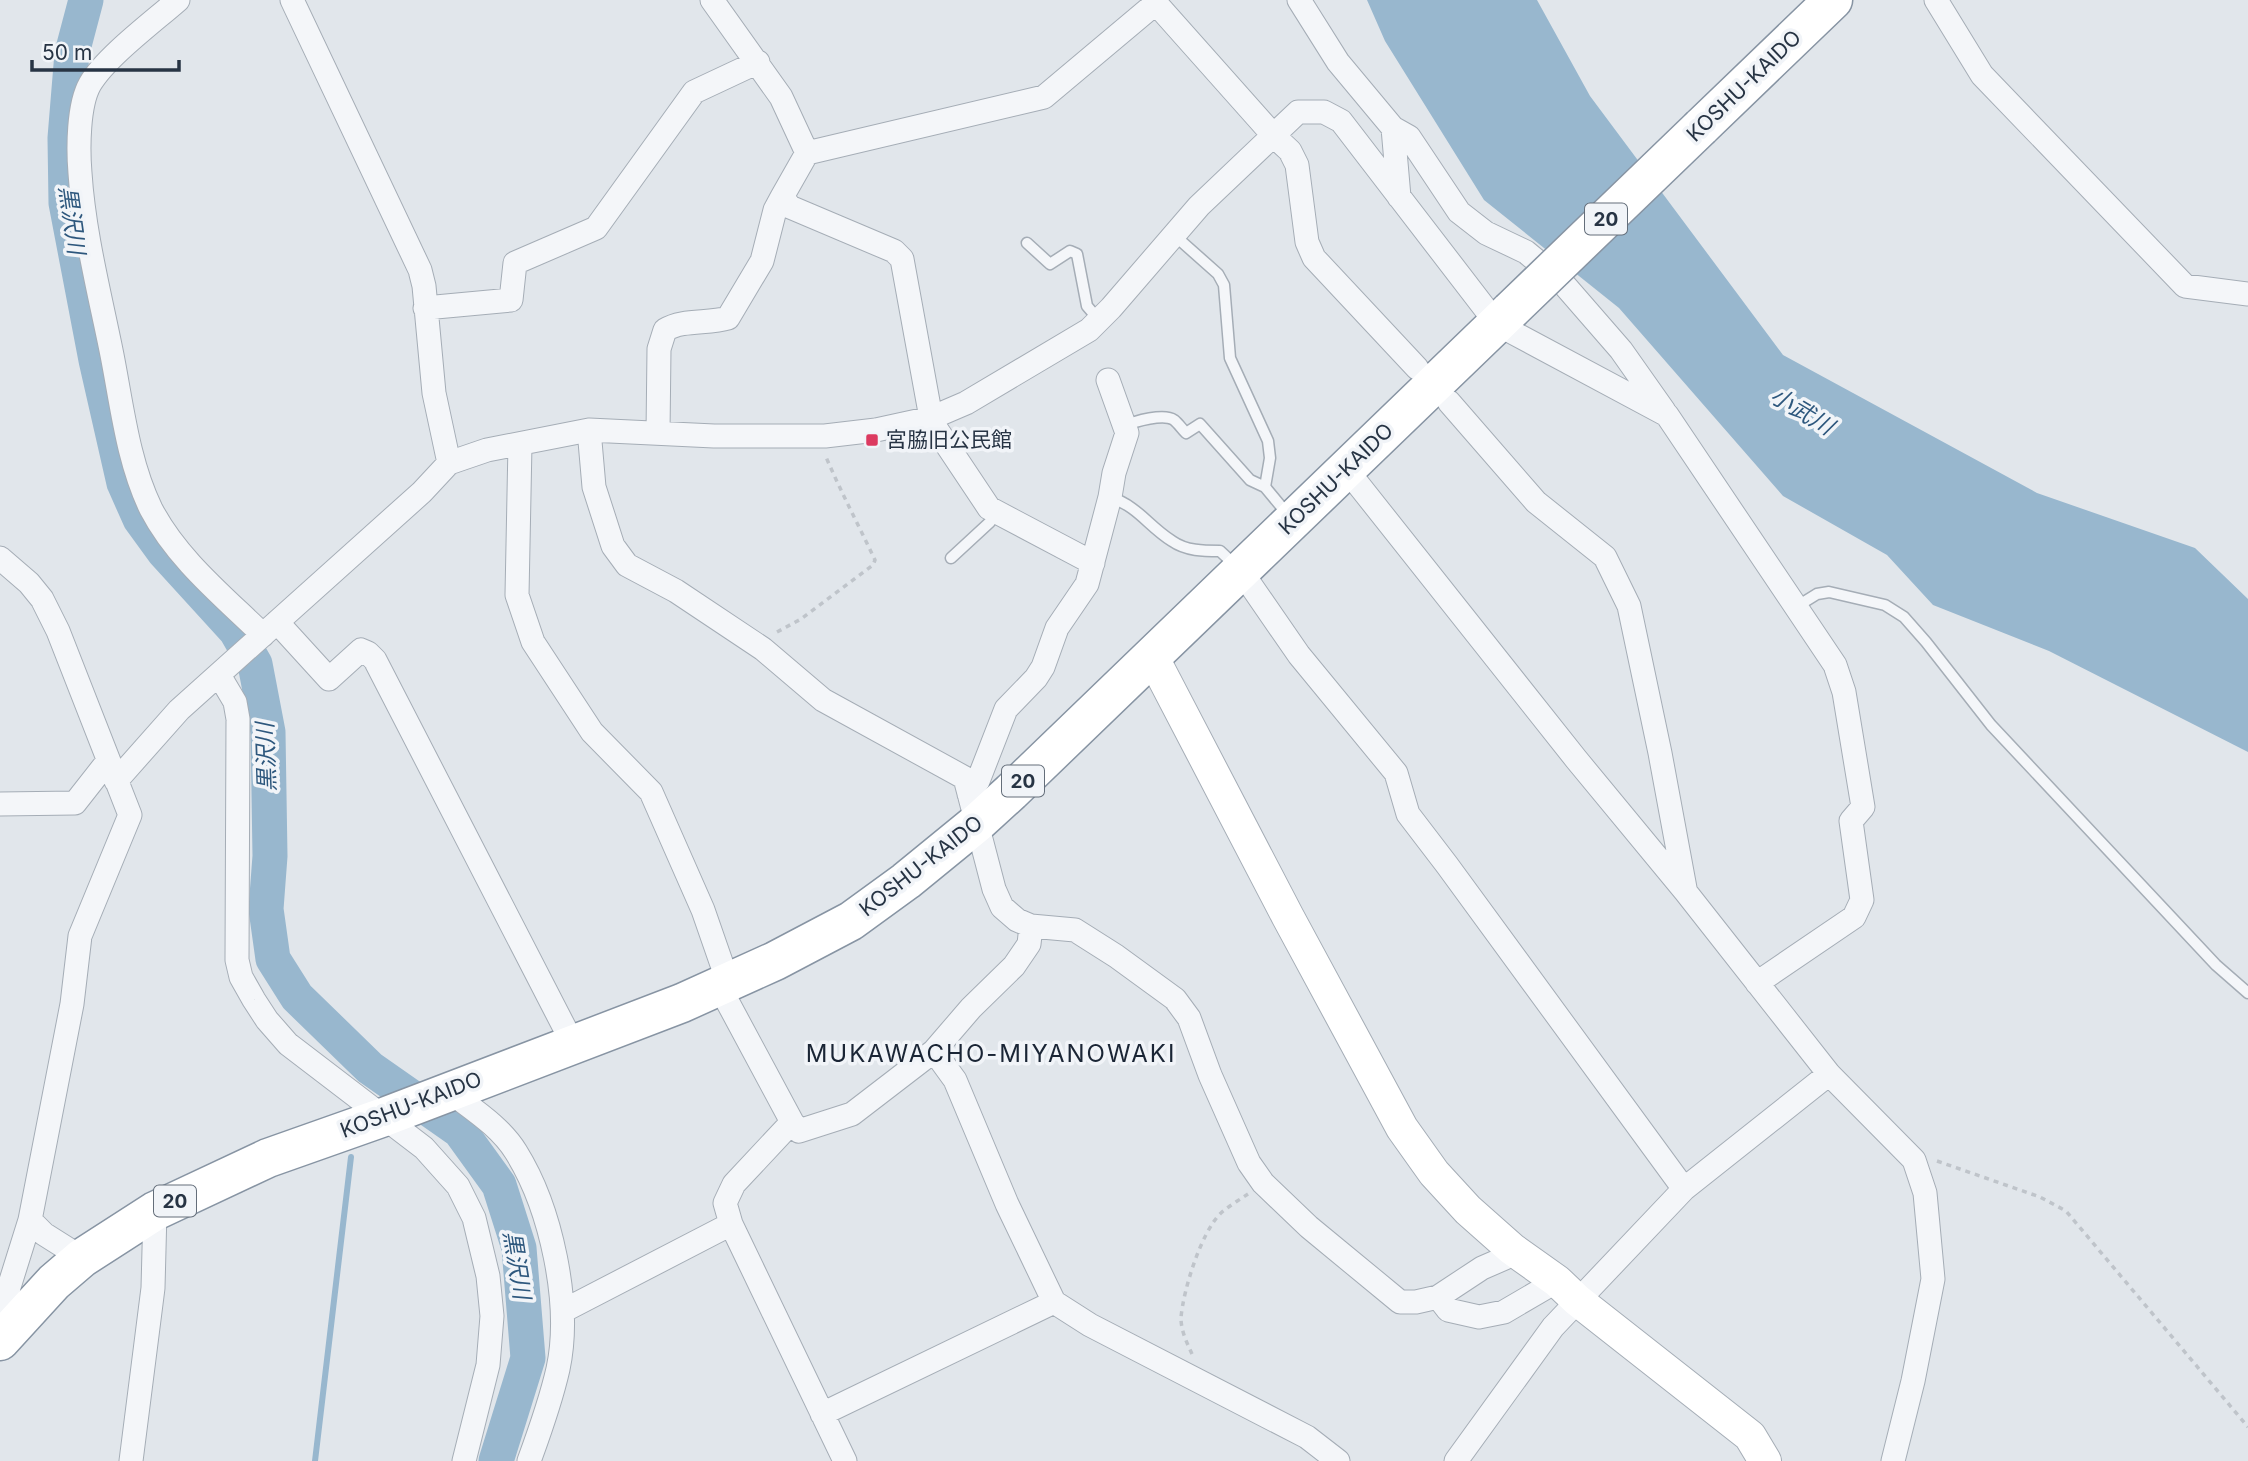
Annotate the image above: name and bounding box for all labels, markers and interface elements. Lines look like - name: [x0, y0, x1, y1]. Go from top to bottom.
- street label: KOSHU-KAIDO: [1681, 25, 1806, 146]
- scale bar: [32, 28, 178, 72]
- text: 50 m: [42, 40, 92, 65]
- water label: 黒沢川: [53, 184, 91, 259]
- road number: 20: [1585, 204, 1627, 234]
- water label: 小武川: [1765, 381, 1841, 442]
- street label: KOSHU-KAIDO: [1273, 418, 1398, 539]
- place label: 宮脇旧公民館: [886, 427, 1012, 452]
- marker: 宮脇旧公民館: [864, 432, 880, 448]
- water label: 黒沢川: [251, 719, 281, 792]
- road number: 20: [1002, 766, 1044, 796]
- street label: KOSHU-KAIDO: [854, 810, 987, 921]
- district label: MUKAWACHO-MIYANOWAKI: [806, 1039, 1176, 1068]
- street label: KOSHU-KAIDO: [337, 1066, 485, 1143]
- road number: 20: [154, 1186, 196, 1217]
- water label: 黒沢川: [498, 1229, 537, 1304]

